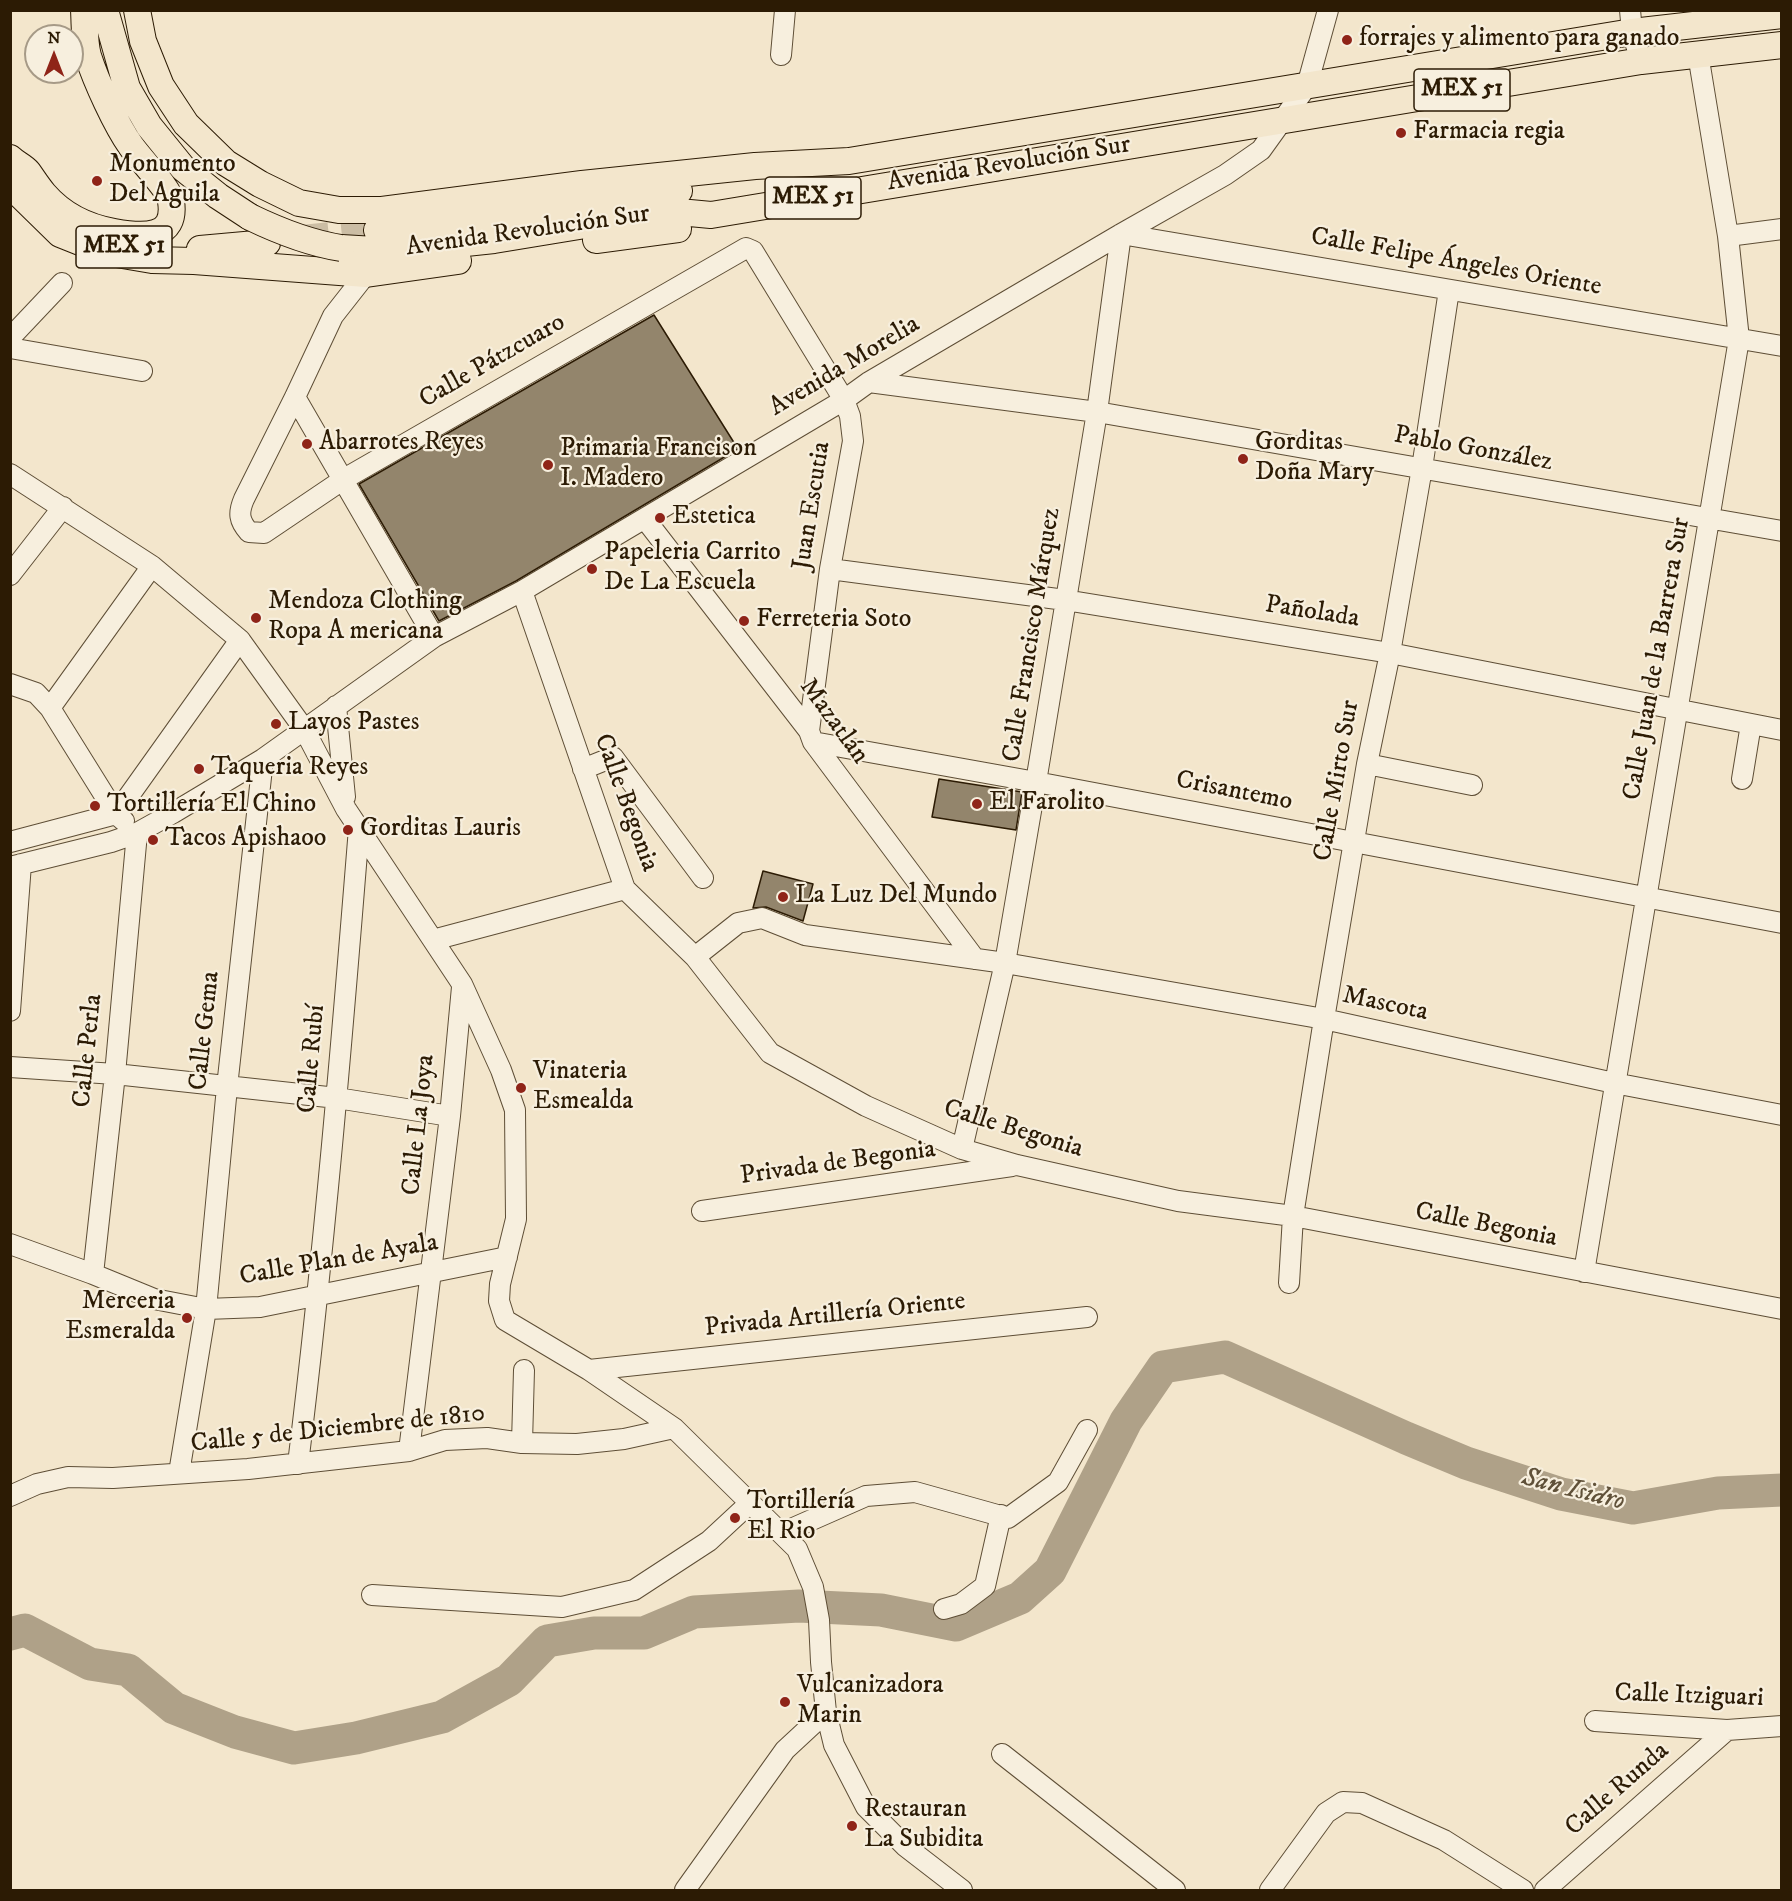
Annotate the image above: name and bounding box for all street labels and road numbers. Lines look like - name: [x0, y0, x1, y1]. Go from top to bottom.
- road number: MEX 51: [1414, 69, 1510, 111]
- street label: Avenida Revolución Sur: [885, 130, 1133, 200]
- road number: MEX 51: [765, 177, 861, 219]
- street label: Avenida Revolución Sur: [404, 199, 652, 265]
- street label: Calle Felipe Ángeles Oriente: [1308, 222, 1604, 304]
- road number: MEX 51: [76, 226, 172, 268]
- street label: Calle Pátzcuaro: [415, 308, 571, 416]
- street label: Avenida Morelia: [764, 310, 926, 424]
- street label: Pablo González: [1391, 421, 1555, 479]
- street label: Juan Escutia: [787, 440, 839, 572]
- street label: Calle Francisco Márquez: [997, 506, 1069, 764]
- street label: Calle Juan de la Barrera Sur: [1618, 515, 1698, 803]
- street label: Pañolada: [1263, 590, 1361, 636]
- street label: Mazatlán: [792, 673, 874, 771]
- street label: Calle Mirto Sur: [1309, 698, 1367, 864]
- street label: Calle Begonia: [586, 730, 664, 876]
- street label: Crisantemo: [1173, 765, 1295, 819]
- street label: Calle Gema: [184, 970, 228, 1092]
- street label: Mascota: [1339, 981, 1431, 1029]
- street label: Calle Perla: [68, 993, 110, 1109]
- street label: Calle Rubí: [293, 1003, 333, 1115]
- street label: Calle La Joya: [397, 1053, 443, 1197]
- street label: Calle Begonia: [940, 1094, 1086, 1166]
- street label: Privada de Begonia: [738, 1135, 938, 1193]
- street label: Calle Begonia: [1412, 1197, 1560, 1255]
- street label: Calle Plan de Ayala: [237, 1228, 441, 1294]
- street label: Privada Artillería Oriente: [703, 1287, 967, 1345]
- street label: Calle 5 de Diciembre de 1810: [189, 1399, 487, 1461]
- street label: Calle Itziguari: [1614, 1679, 1764, 1715]
- street label: Calle Runda: [1560, 1736, 1676, 1844]

